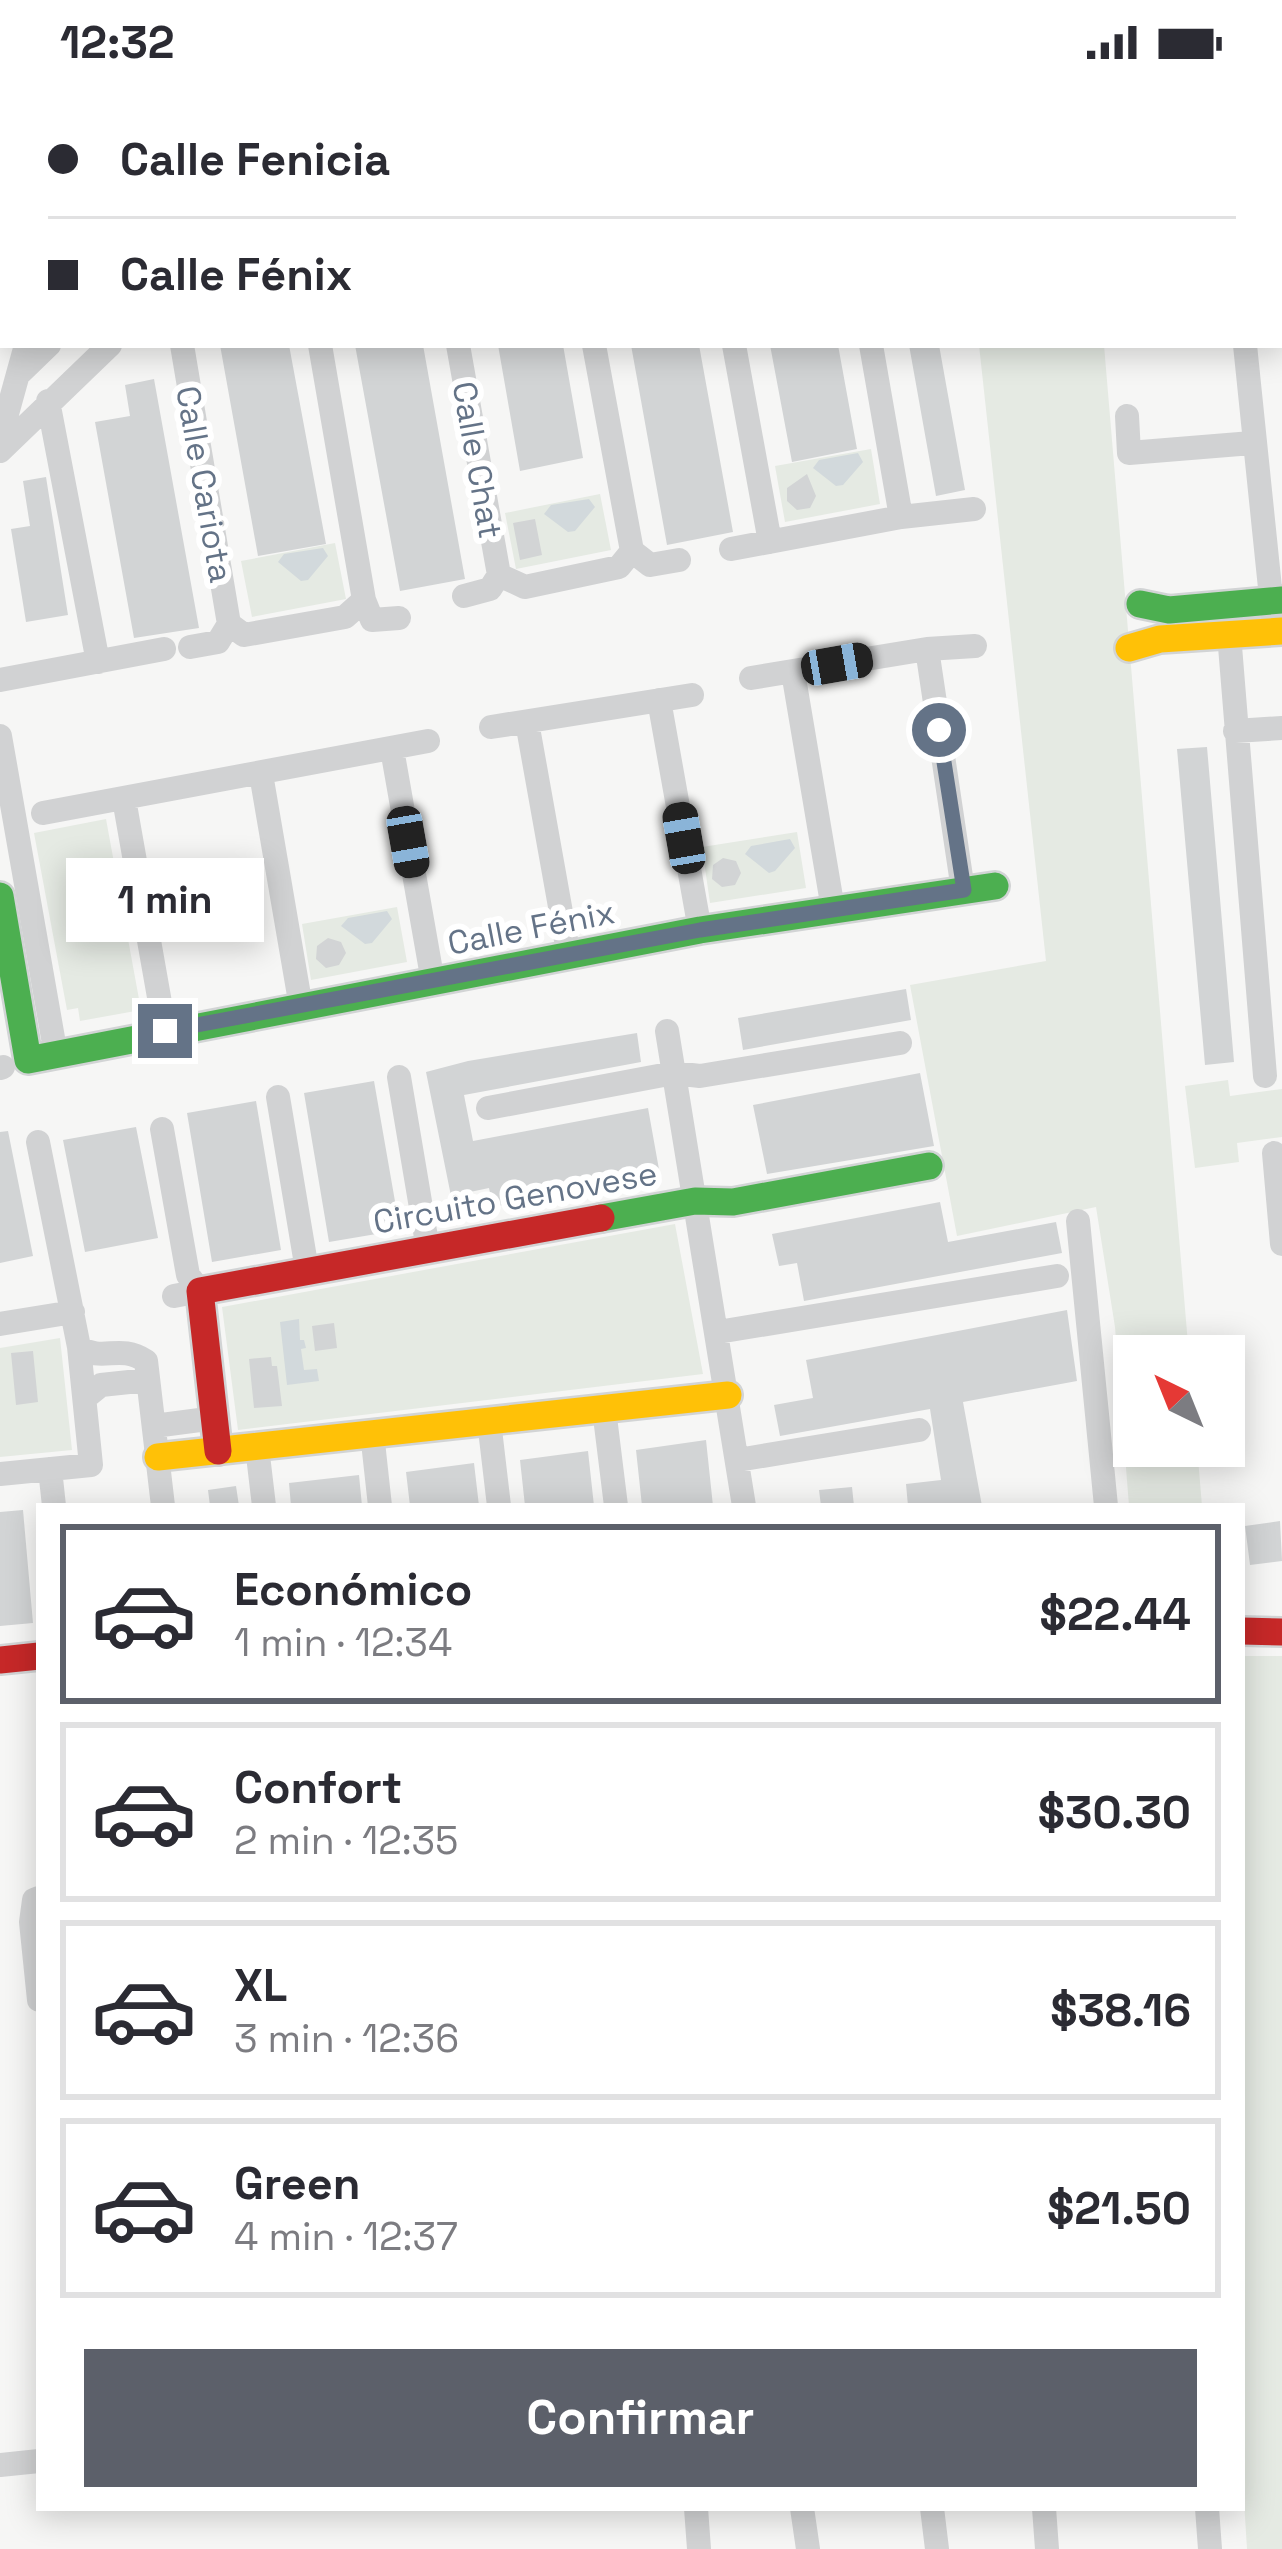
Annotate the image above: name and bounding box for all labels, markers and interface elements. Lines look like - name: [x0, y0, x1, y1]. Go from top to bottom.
- text: 12:32: [60, 14, 175, 71]
- text: Calle Fenicia: [120, 131, 390, 188]
- text: Calle Fénix: [120, 246, 352, 303]
- street label: Calle Chat: [443, 378, 511, 542]
- street label: Calle Cariota: [166, 383, 242, 586]
- car: [798, 640, 876, 688]
- route start: [912, 703, 966, 757]
- car: [660, 799, 708, 877]
- car: [384, 803, 432, 881]
- callout: 1 min: [66, 857, 264, 941]
- text: 1 min: [117, 875, 213, 924]
- street label: Calle Fénix: [444, 891, 618, 965]
- route end: [138, 1004, 192, 1058]
- street label: Circuito Genovese: [370, 1152, 660, 1244]
- north arrow: [1113, 1335, 1245, 1467]
- map controls: [1113, 1335, 1245, 1467]
- icon: car: [90, 1560, 198, 1668]
- text: Económico: [234, 1561, 472, 1618]
- text: $22.44: [1040, 1586, 1191, 1643]
- text: 1 min · 12:34: [234, 1618, 452, 1667]
- icon: car: [90, 1758, 198, 1866]
- text: Confort: [234, 1759, 402, 1816]
- text: $30.30: [1038, 1784, 1191, 1841]
- text: 2 min · 12:35: [234, 1816, 458, 1865]
- icon: car: [90, 1956, 198, 2064]
- text: XL: [234, 1957, 287, 2014]
- text: $38.16: [1050, 1982, 1191, 2039]
- text: 3 min · 12:36: [234, 2014, 459, 2063]
- icon: car: [90, 2154, 198, 2262]
- text: Green: [234, 2155, 360, 2212]
- text: $21.50: [1047, 2180, 1191, 2237]
- text: 4 min · 12:37: [234, 2212, 458, 2261]
- button: Confirmar: [84, 2349, 1197, 2487]

